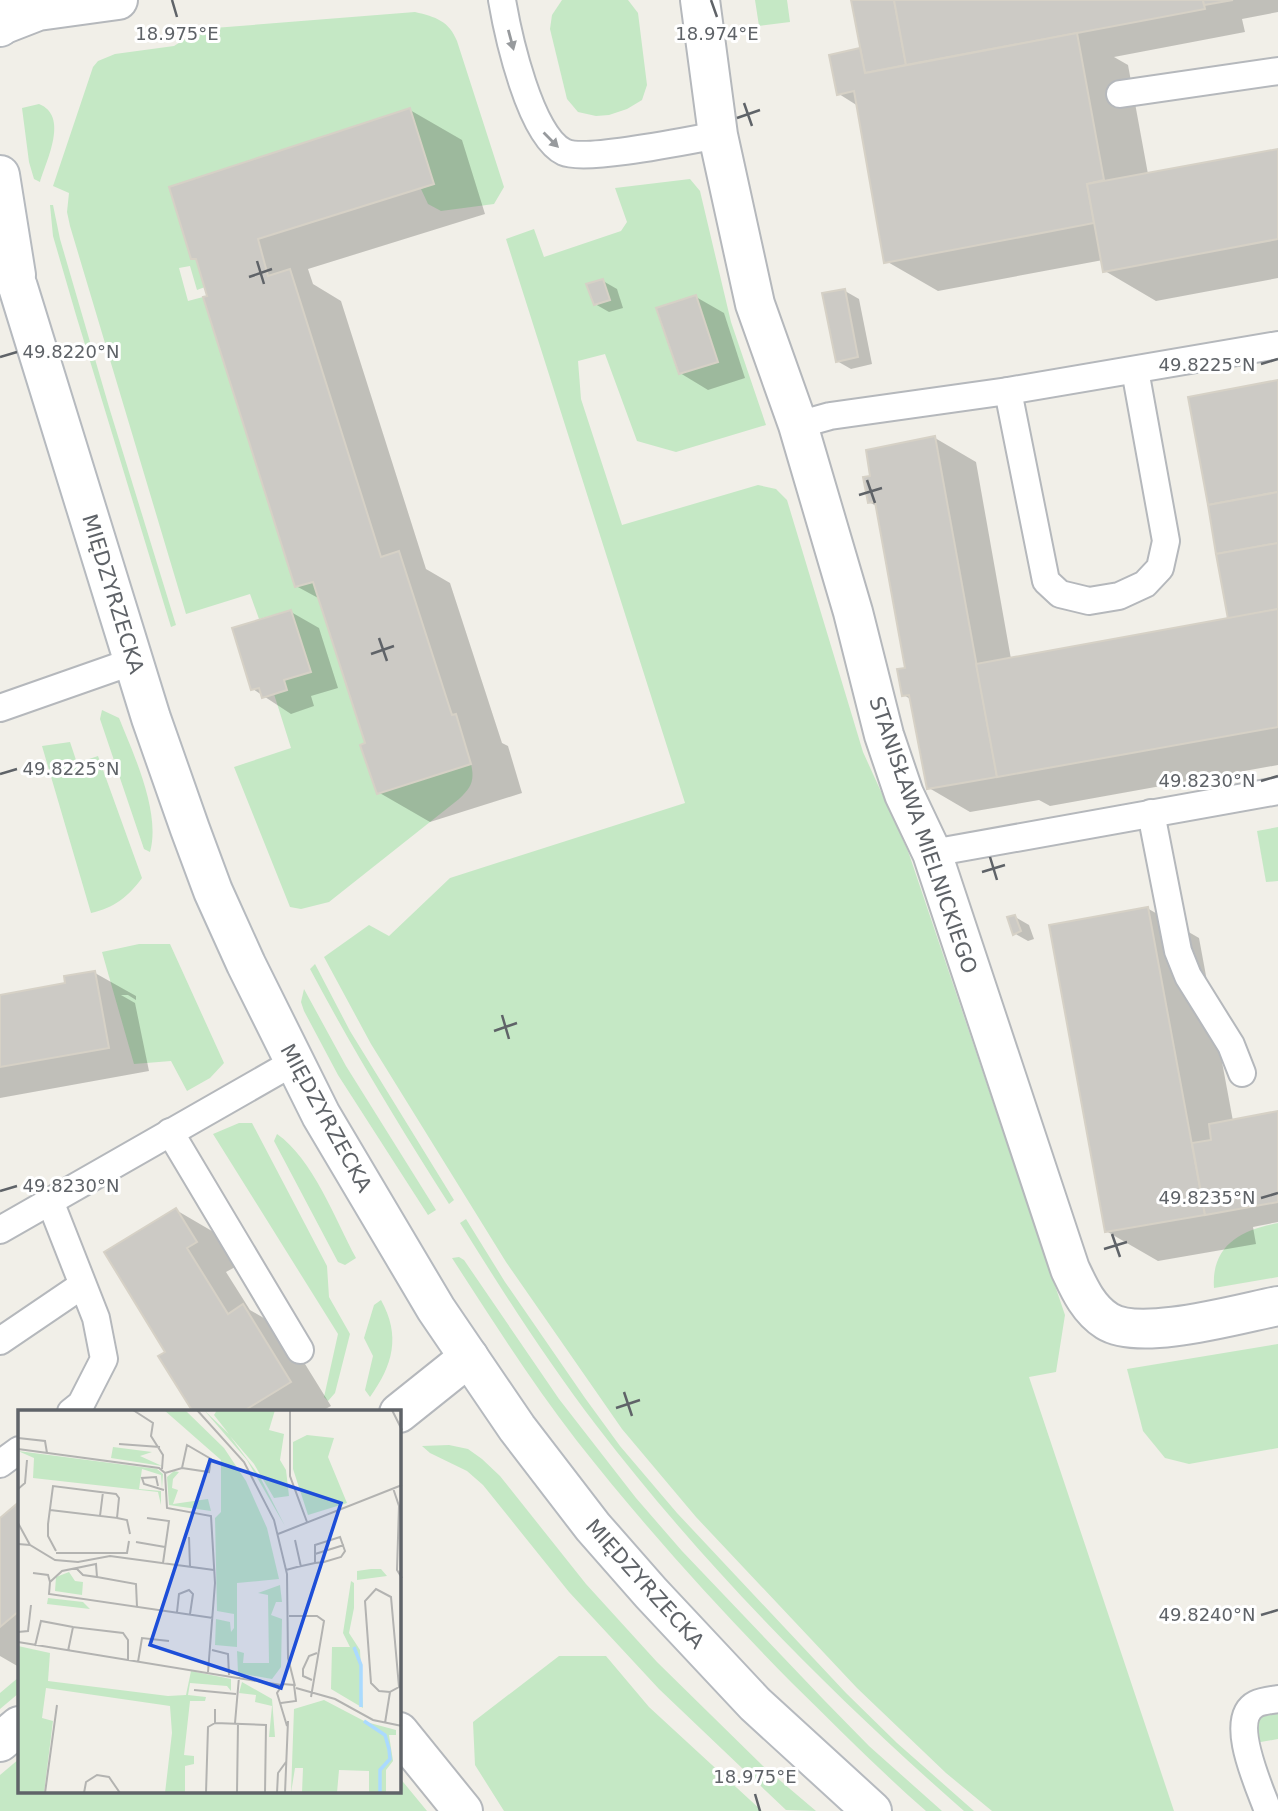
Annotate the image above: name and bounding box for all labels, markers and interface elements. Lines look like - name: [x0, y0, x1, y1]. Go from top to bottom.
- text: 18.975°E: [135, 23, 219, 44]
- text: 18.974°E: [675, 23, 759, 44]
- one-way arrow: [506, 29, 517, 51]
- one-way arrow: [543, 131, 560, 148]
- text: 49.8220°N: [23, 341, 119, 362]
- text: 49.8225°N: [1159, 354, 1255, 375]
- street label: MIĘDZYRZECKA: [77, 511, 149, 677]
- street label: STANISŁAWA MIELNICKIEGO: [864, 693, 982, 977]
- text: 49.8225°N: [23, 758, 119, 779]
- text: 49.8230°N: [1159, 770, 1255, 791]
- street label: MIĘDZYRZECKA: [275, 1040, 377, 1197]
- text: 49.8230°N: [23, 1175, 119, 1196]
- text: 49.8235°N: [1159, 1187, 1255, 1208]
- inset map: [18, 1410, 401, 1794]
- street label: MIĘDZYRZECKA: [581, 1514, 710, 1654]
- text: 49.8240°N: [1159, 1604, 1255, 1625]
- text: 18.975°E: [713, 1766, 797, 1787]

